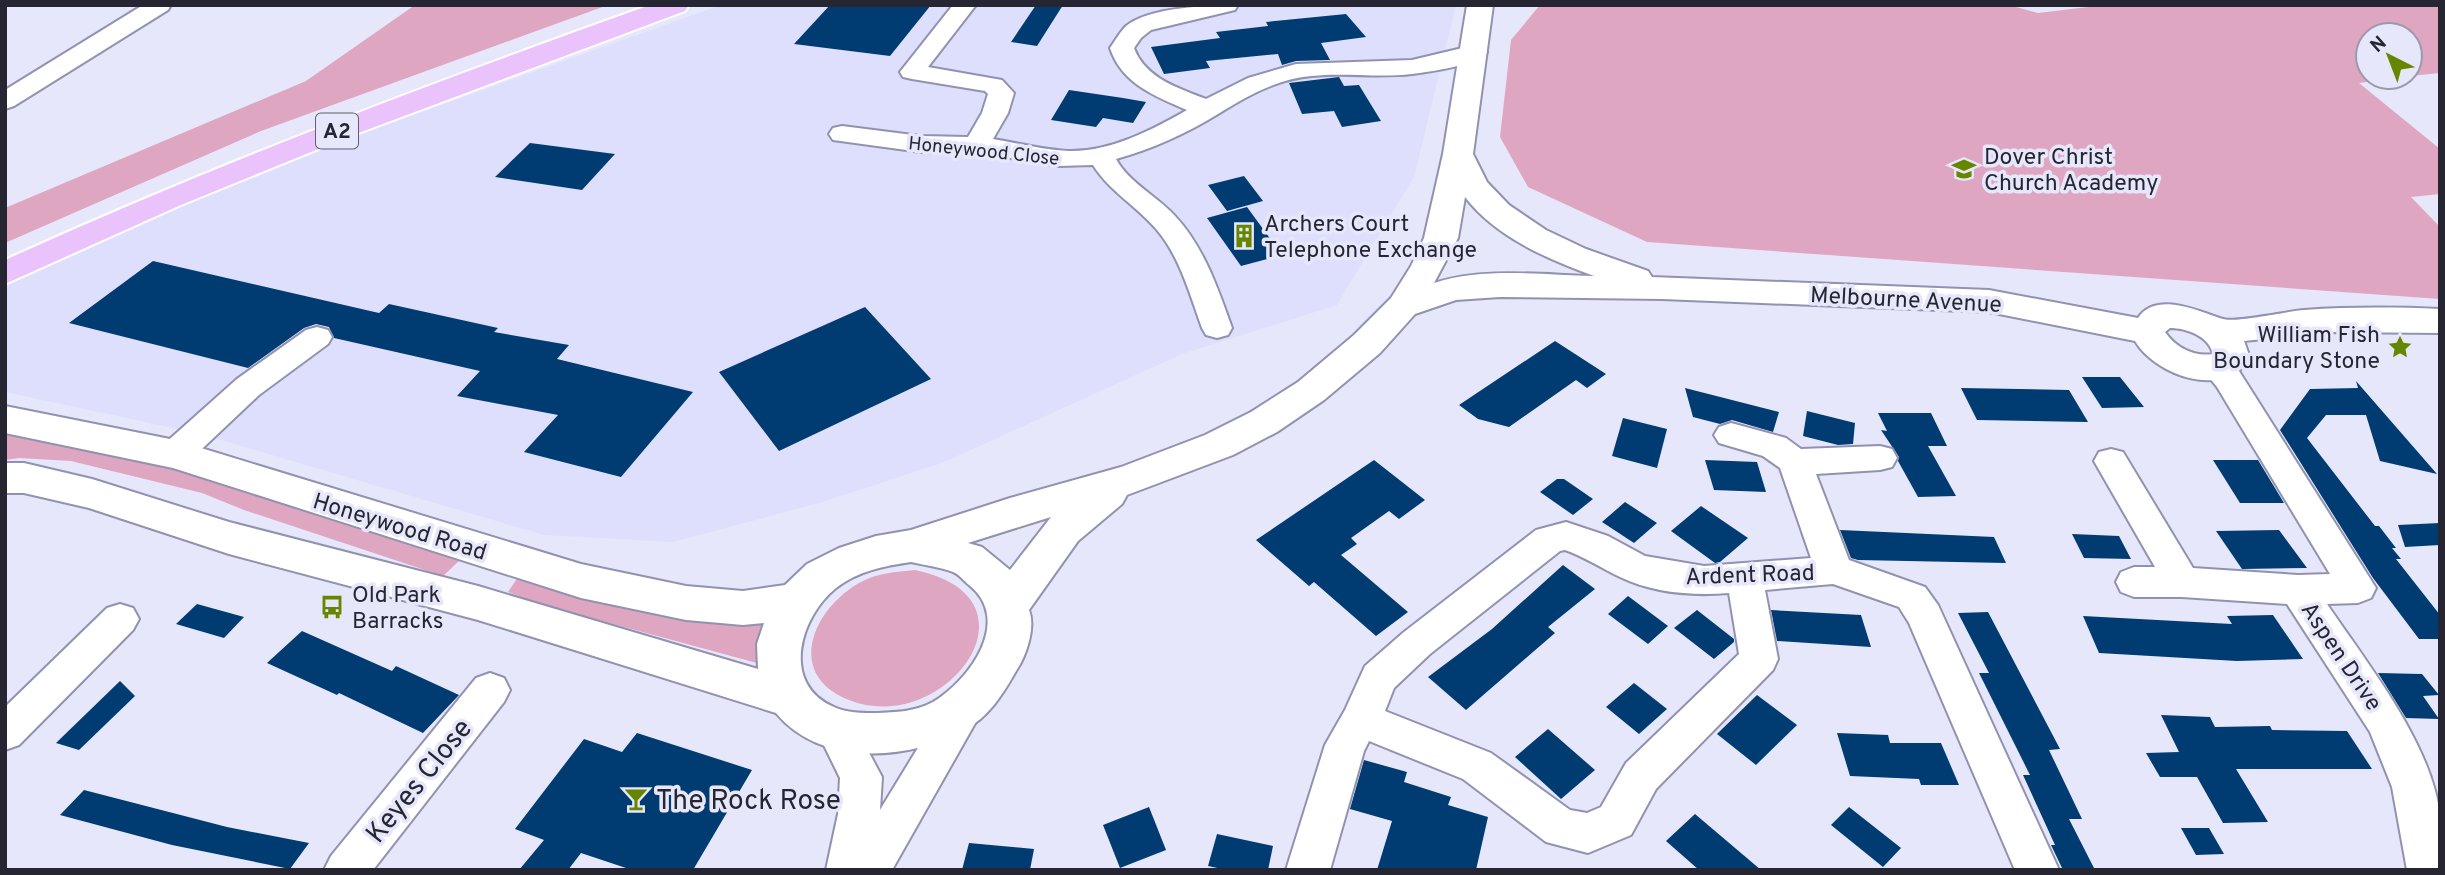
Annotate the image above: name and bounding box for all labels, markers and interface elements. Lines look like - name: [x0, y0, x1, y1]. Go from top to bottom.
- north arrow: [2354, 21, 2424, 91]
- text: N: [2366, 31, 2392, 58]
- road number: A2: [316, 114, 358, 148]
- street label: Honeywood Close: [907, 132, 1060, 172]
- place label: Dover Christ Church Academy: [1984, 144, 2158, 199]
- school or university icon: Dover Christ Church Academy: [1950, 155, 1978, 183]
- place label: Archers Court Telephone Exchange: [1264, 211, 1477, 266]
- building icon: Archers Court Telephone Exchange: [1230, 222, 1258, 250]
- street label: Melbourne Avenue: [1809, 282, 2003, 321]
- place label: William Fish Boundary Stone: [2213, 322, 2380, 377]
- place icon: William Fish Boundary Stone: [2386, 333, 2414, 361]
- street label: Honeywood Road: [309, 488, 490, 569]
- street label: Ardent Road: [1685, 560, 1815, 593]
- place label: Old Park Barracks: [352, 582, 444, 637]
- bus stop icon: Old Park Barracks: [318, 593, 346, 621]
- street label: Aspen Drive: [2293, 597, 2387, 717]
- street label: Keyes Close: [359, 712, 482, 852]
- place label: The Rock Rose: [656, 784, 841, 820]
- bar icon: The Rock Rose: [622, 785, 650, 813]

